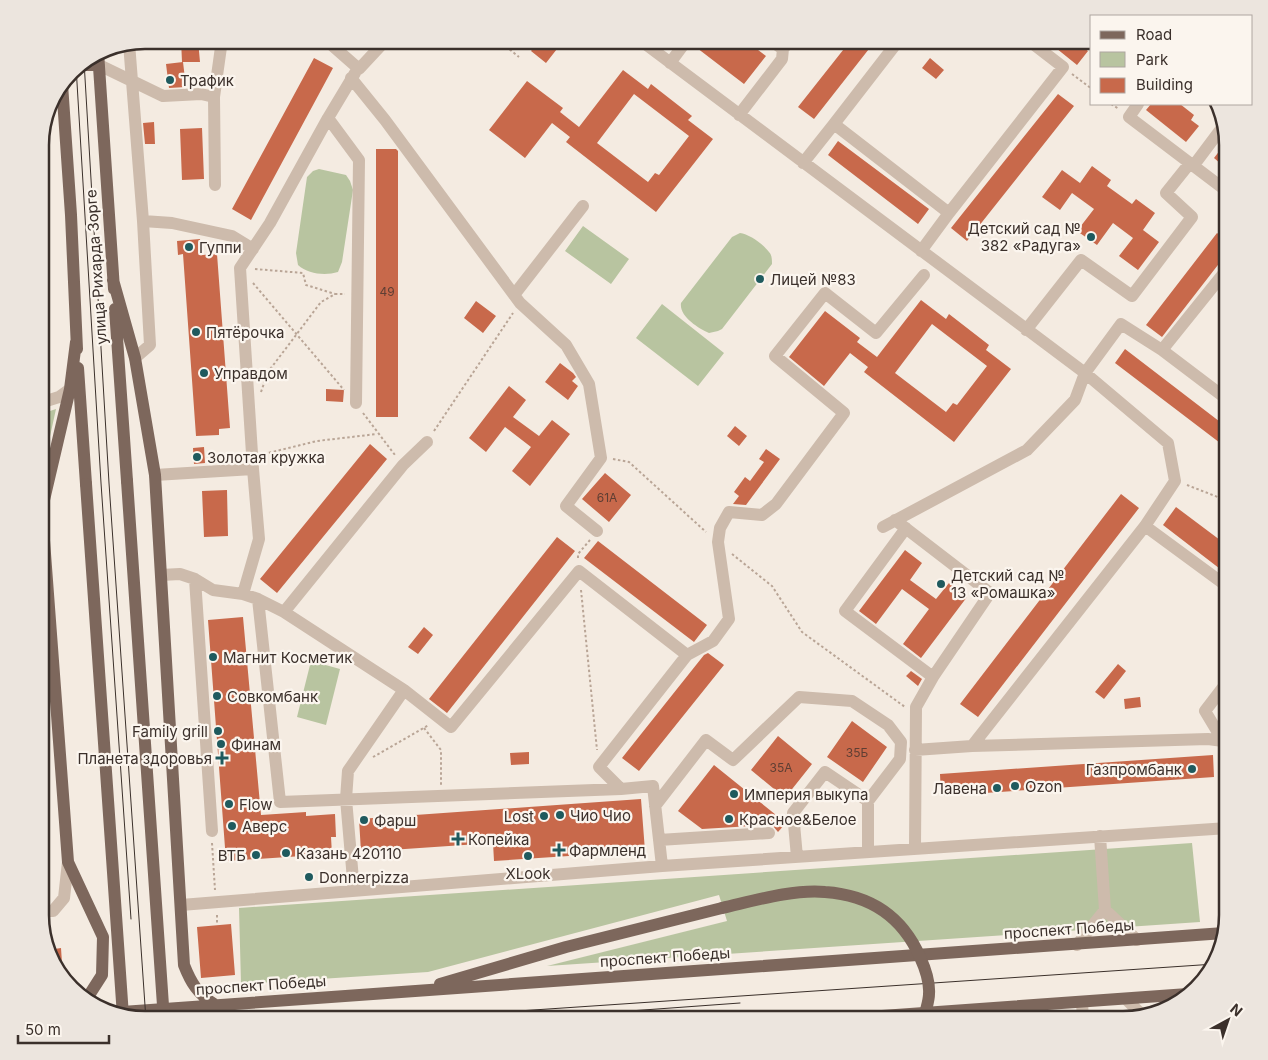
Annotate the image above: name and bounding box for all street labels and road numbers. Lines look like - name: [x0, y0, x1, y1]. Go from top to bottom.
- street label: улица Рихарда Зорге: [81, 189, 111, 345]
- street label: проспект Победы: [1003, 915, 1135, 943]
- street label: проспект Победы: [599, 943, 731, 971]
- street label: проспект Победы: [195, 971, 327, 999]

